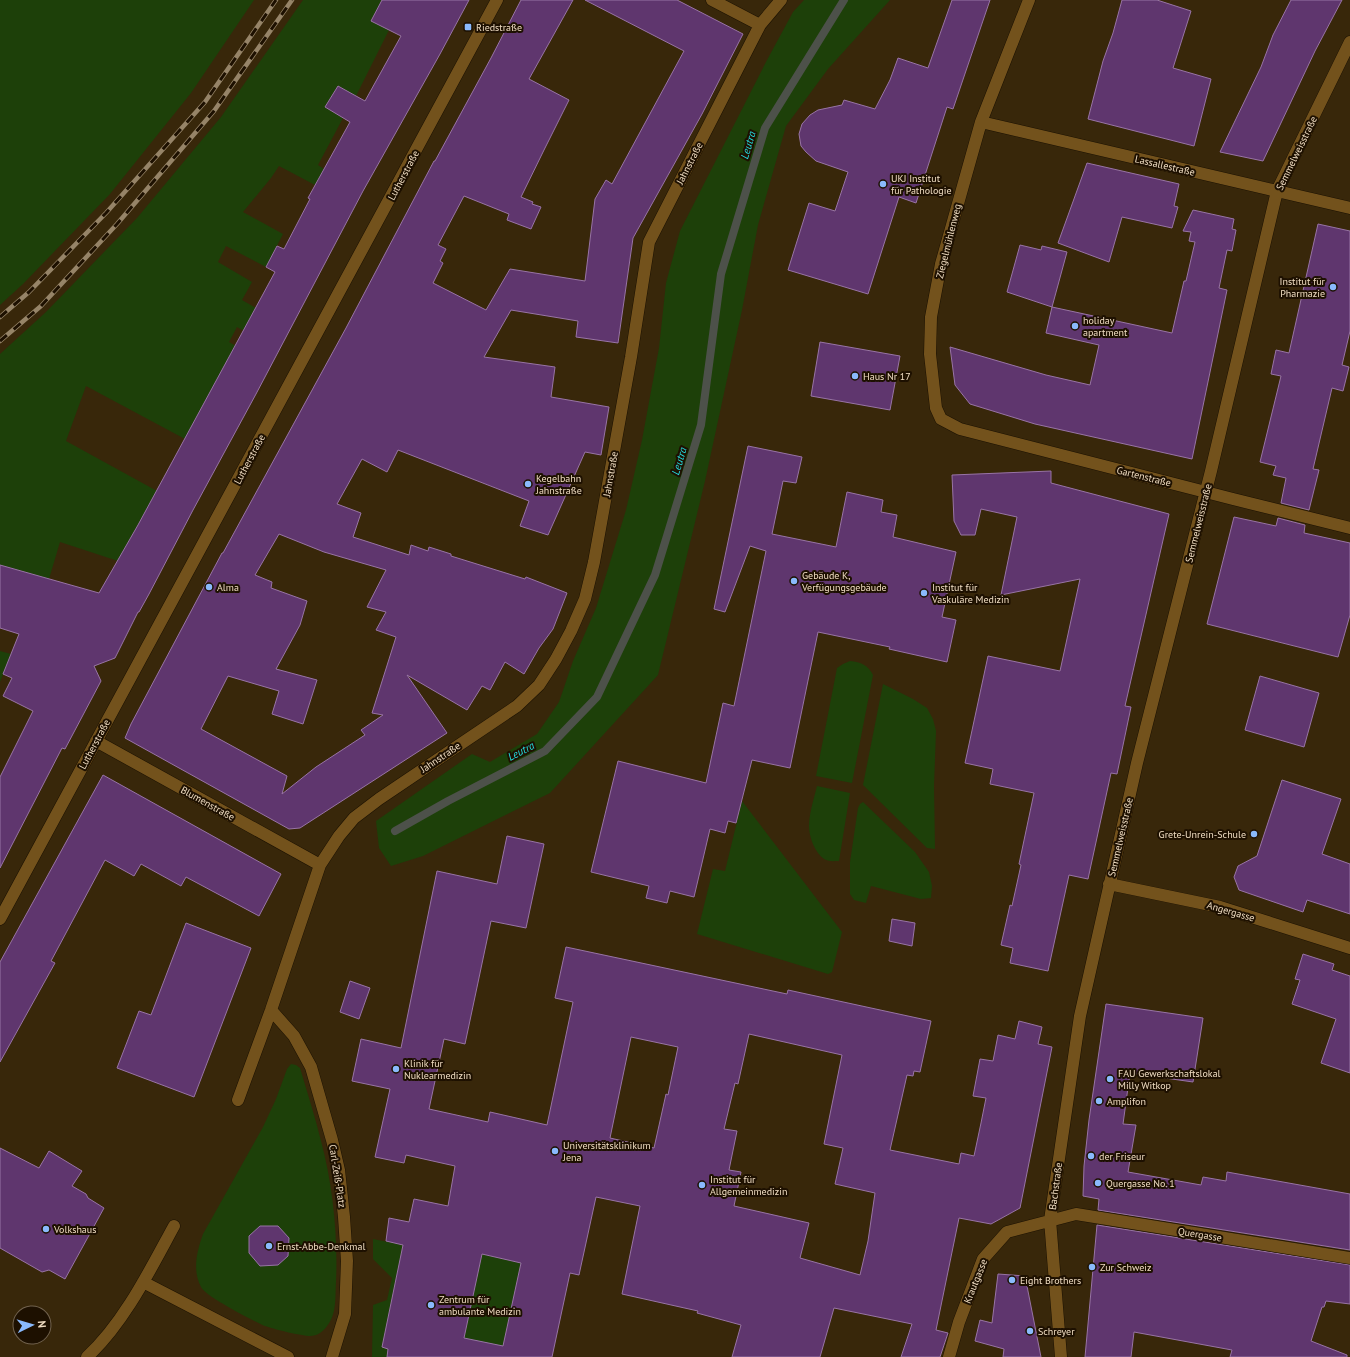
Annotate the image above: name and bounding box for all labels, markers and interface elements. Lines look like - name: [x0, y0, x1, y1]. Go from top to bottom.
- place label: Riedstraße: [476, 21, 522, 34]
- marker: Riedstraße: [463, 22, 473, 32]
- street label: Semmelweisstraße: [1273, 114, 1320, 192]
- water label: Leutra: [737, 129, 759, 161]
- street label: Jahnstraße: [673, 140, 706, 187]
- street label: Lutherstraße: [385, 148, 422, 202]
- street label: Lassallestraße: [1134, 152, 1196, 179]
- place label: UKJ Institut für Pathologie: [891, 172, 951, 197]
- marker: UKJ Institut für Pathologie: [878, 179, 888, 189]
- street label: Ziegelmühlenweg: [933, 202, 964, 280]
- place label: Institut für Pharmazie: [1280, 275, 1326, 300]
- marker: Institut für Pharmazie: [1328, 282, 1338, 292]
- place label: holiday apartment: [1083, 314, 1128, 339]
- marker: holiday apartment: [1070, 321, 1080, 331]
- place label: Haus Nr 17: [863, 370, 911, 383]
- marker: Haus Nr 17: [850, 371, 860, 381]
- street label: Lutherstraße: [231, 432, 268, 486]
- water label: Leutra: [668, 445, 690, 477]
- street label: Jahnstraße: [600, 450, 621, 499]
- street label: Gartenstraße: [1115, 463, 1172, 490]
- place label: Kegelbahn Jahnstraße: [535, 472, 582, 497]
- marker: Kegelbahn Jahnstraße: [523, 479, 533, 489]
- street label: Semmelweisstraße: [1182, 482, 1215, 564]
- place label: Gebäude K, Verfügungsgebäude: [801, 569, 887, 594]
- marker: Gebäude K, Verfügungsgebäude: [789, 576, 799, 586]
- place label: Alma: [217, 581, 239, 594]
- place label: Institut für Vaskuläre Medizin: [931, 581, 1009, 606]
- marker: Alma: [204, 582, 214, 592]
- marker: Institut für Vaskuläre Medizin: [919, 588, 929, 598]
- street label: Lutherstraße: [76, 717, 113, 771]
- water label: Leutra: [505, 738, 537, 764]
- street label: Jahnstraße: [417, 739, 463, 776]
- street label: Blumenstraße: [178, 783, 237, 824]
- street label: Semmelweisstraße: [1105, 796, 1136, 878]
- place label: Grete-Unrein-Schule: [1159, 828, 1246, 841]
- marker: Grete-Unrein-Schule: [1249, 829, 1259, 839]
- street label: Angergasse: [1206, 898, 1256, 924]
- place label: Klinik für Nuklearmedizin: [404, 1057, 471, 1082]
- marker: Klinik für Nuklearmedizin: [391, 1064, 401, 1074]
- place label: FAU Gewerkschaftslokal Milly Witkop: [1118, 1067, 1221, 1092]
- marker: FAU Gewerkschaftslokal Milly Witkop: [1105, 1074, 1115, 1084]
- place label: Amplifon: [1107, 1095, 1146, 1108]
- marker: Amplifon: [1094, 1096, 1104, 1106]
- place label: Universitätsklinikum Jena: [562, 1139, 651, 1164]
- street label: Carl-Zeiß-Platz: [326, 1144, 349, 1209]
- marker: Universitätsklinikum Jena: [550, 1146, 560, 1156]
- place label: der Friseur: [1099, 1150, 1145, 1163]
- marker: der Friseur: [1086, 1151, 1096, 1161]
- street label: Bachstraße: [1046, 1162, 1065, 1211]
- place label: Institut für Allgemeinmedizin: [710, 1173, 787, 1198]
- place label: Quergasse No. 1: [1106, 1177, 1175, 1190]
- marker: Quergasse No. 1: [1093, 1178, 1103, 1188]
- marker: Institut für Allgemeinmedizin: [697, 1180, 707, 1190]
- place label: Volkshaus: [53, 1223, 96, 1236]
- marker: Volkshaus: [41, 1224, 51, 1234]
- street label: Quergasse: [1177, 1225, 1223, 1244]
- place label: Ernst-Abbe-Denkmal: [277, 1240, 365, 1253]
- marker: Ernst-Abbe-Denkmal: [264, 1241, 274, 1251]
- street label: Krautgasse: [961, 1257, 990, 1305]
- place label: Zur Schweiz: [1100, 1261, 1151, 1274]
- marker: Zur Schweiz: [1087, 1262, 1097, 1272]
- place label: Eight Brothers: [1020, 1274, 1081, 1287]
- marker: Eight Brothers: [1007, 1275, 1017, 1285]
- place label: Zentrum für ambulante Medizin: [439, 1293, 521, 1318]
- marker: Zentrum für ambulante Medizin: [426, 1300, 436, 1310]
- north arrow: [12, 1305, 52, 1345]
- text: N: [35, 1320, 49, 1328]
- place label: Schreyer: [1038, 1325, 1075, 1338]
- marker: Schreyer: [1025, 1326, 1035, 1336]

